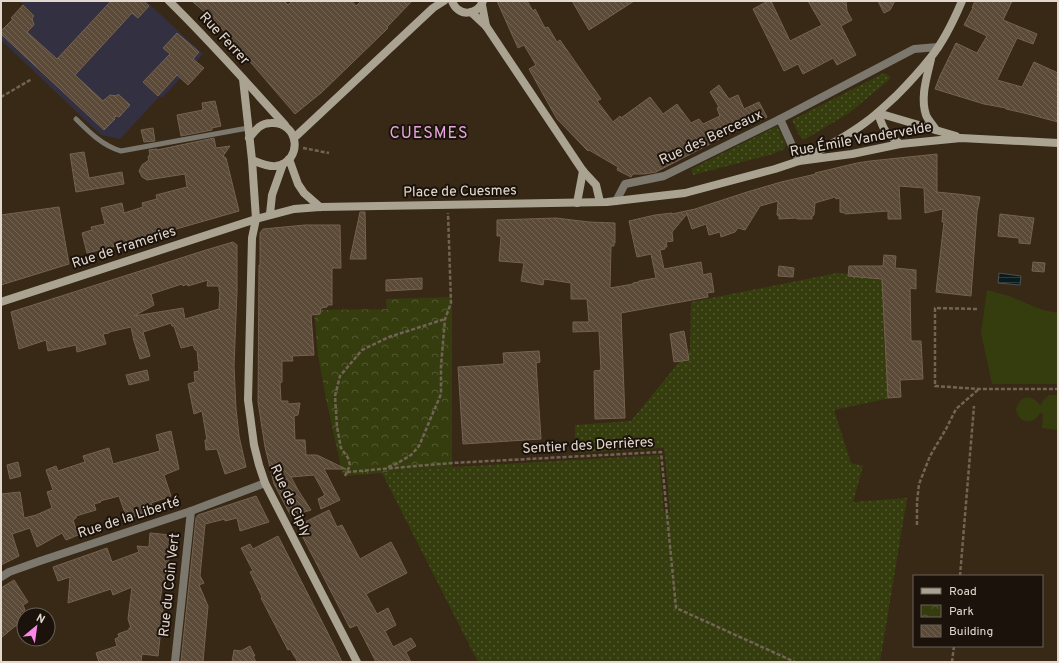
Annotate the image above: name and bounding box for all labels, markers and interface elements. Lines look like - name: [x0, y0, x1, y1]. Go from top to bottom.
- street label: Rue Ferrer: [195, 9, 253, 69]
- street label: Rue des Berceaux: [657, 107, 765, 169]
- street label: Rue Émile Vandervelde: [788, 118, 933, 161]
- district label: CUESMES: [389, 124, 469, 144]
- street label: Place de Cuesmes: [403, 183, 517, 201]
- street label: Rue de Frameries: [70, 223, 178, 273]
- street label: Sentier des Derrières: [522, 434, 654, 458]
- street label: Rue de Ciply: [266, 462, 314, 540]
- street label: Rue de la Liberté: [76, 494, 182, 542]
- street label: Rue du Coin Vert: [156, 532, 184, 638]
- legend: [913, 575, 1043, 647]
- text: Road: [949, 584, 977, 600]
- text: Park: [949, 604, 974, 620]
- north arrow: [16, 607, 56, 647]
- text: N: [34, 611, 47, 627]
- text: Building: [949, 624, 993, 640]

